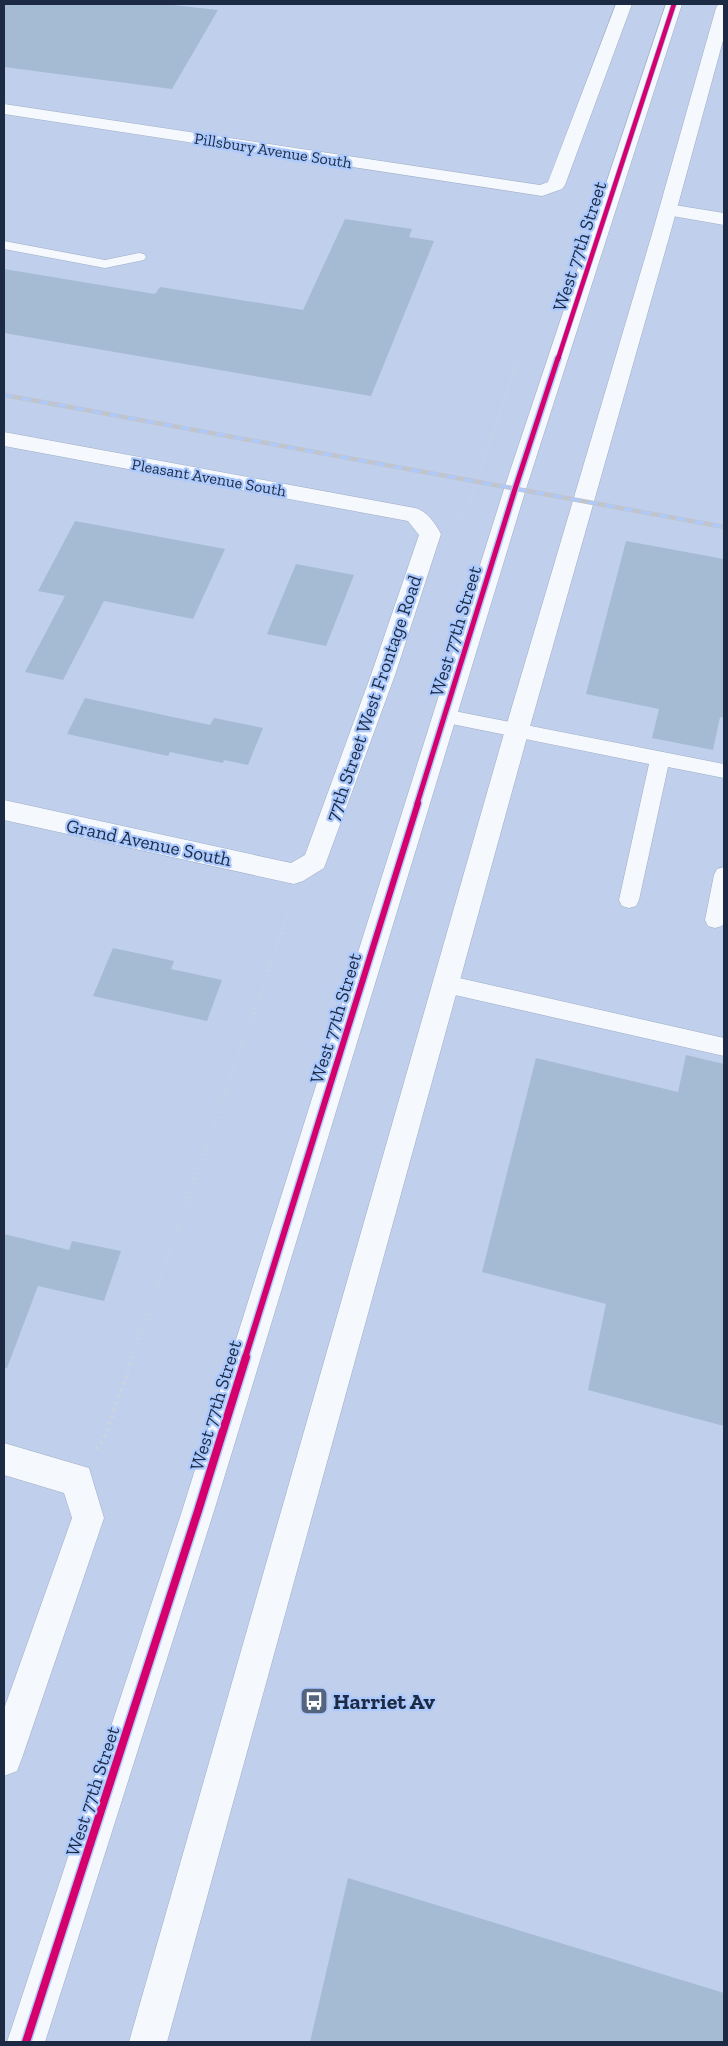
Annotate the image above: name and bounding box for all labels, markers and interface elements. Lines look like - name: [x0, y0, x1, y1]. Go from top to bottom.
- street label: Pillsbury Avenue South: [193, 129, 353, 172]
- street label: West 77th Street: [548, 178, 611, 314]
- street label: Pleasant Avenue South: [130, 455, 288, 500]
- street label: West 77th Street: [425, 563, 486, 699]
- street label: 77th Street West Frontage Road: [320, 571, 427, 824]
- street label: Grand Avenue South: [64, 814, 234, 871]
- street label: West 77th Street: [305, 950, 366, 1086]
- street label: West 77th Street: [185, 1337, 246, 1473]
- bus stop icon: Harriet Av: [299, 1686, 329, 1716]
- place label: Harriet Av: [333, 1688, 436, 1715]
- street label: West 77th Street: [61, 1723, 124, 1859]

